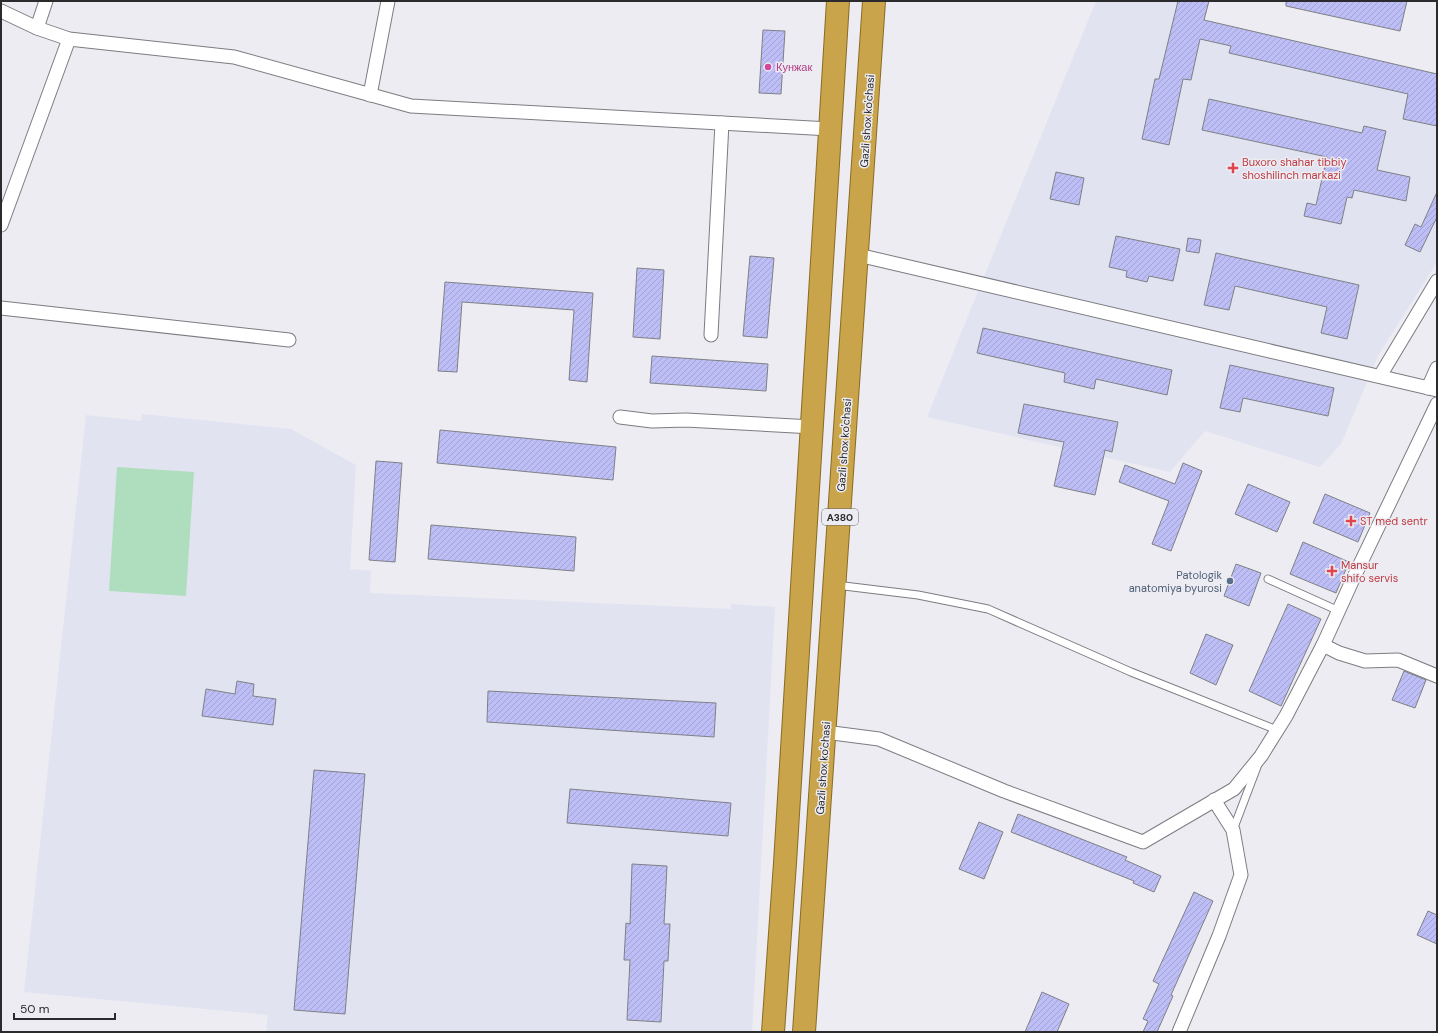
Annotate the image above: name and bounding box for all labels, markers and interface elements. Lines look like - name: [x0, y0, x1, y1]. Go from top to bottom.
- place label: Кунжак: [776, 60, 812, 74]
- marker: Кунжак: [763, 62, 773, 72]
- street label: Gazli shox ko'chasi: [857, 74, 877, 168]
- place label: Buxoro shahar tibbiy shoshilinch markazi: [1242, 155, 1347, 182]
- marker: Buxoro shahar tibbiy shoshilinch markazi: [1227, 162, 1239, 174]
- street label: Gazli shox ko'chasi: [834, 398, 854, 492]
- road number: A380: [822, 509, 858, 525]
- place label: ST med sentr: [1360, 514, 1428, 528]
- marker: ST med sentr: [1345, 515, 1357, 527]
- place label: Mansur shifo servis: [1341, 558, 1398, 585]
- marker: Mansur shifo servis: [1326, 565, 1338, 577]
- place label: Patologik anatomiya byurosi: [1129, 568, 1222, 595]
- marker: Patologik anatomiya byurosi: [1225, 576, 1235, 586]
- street label: Gazli shox ko'chasi: [813, 721, 833, 815]
- scale bar: [14, 995, 115, 1021]
- text: 50 m: [20, 1001, 49, 1017]

